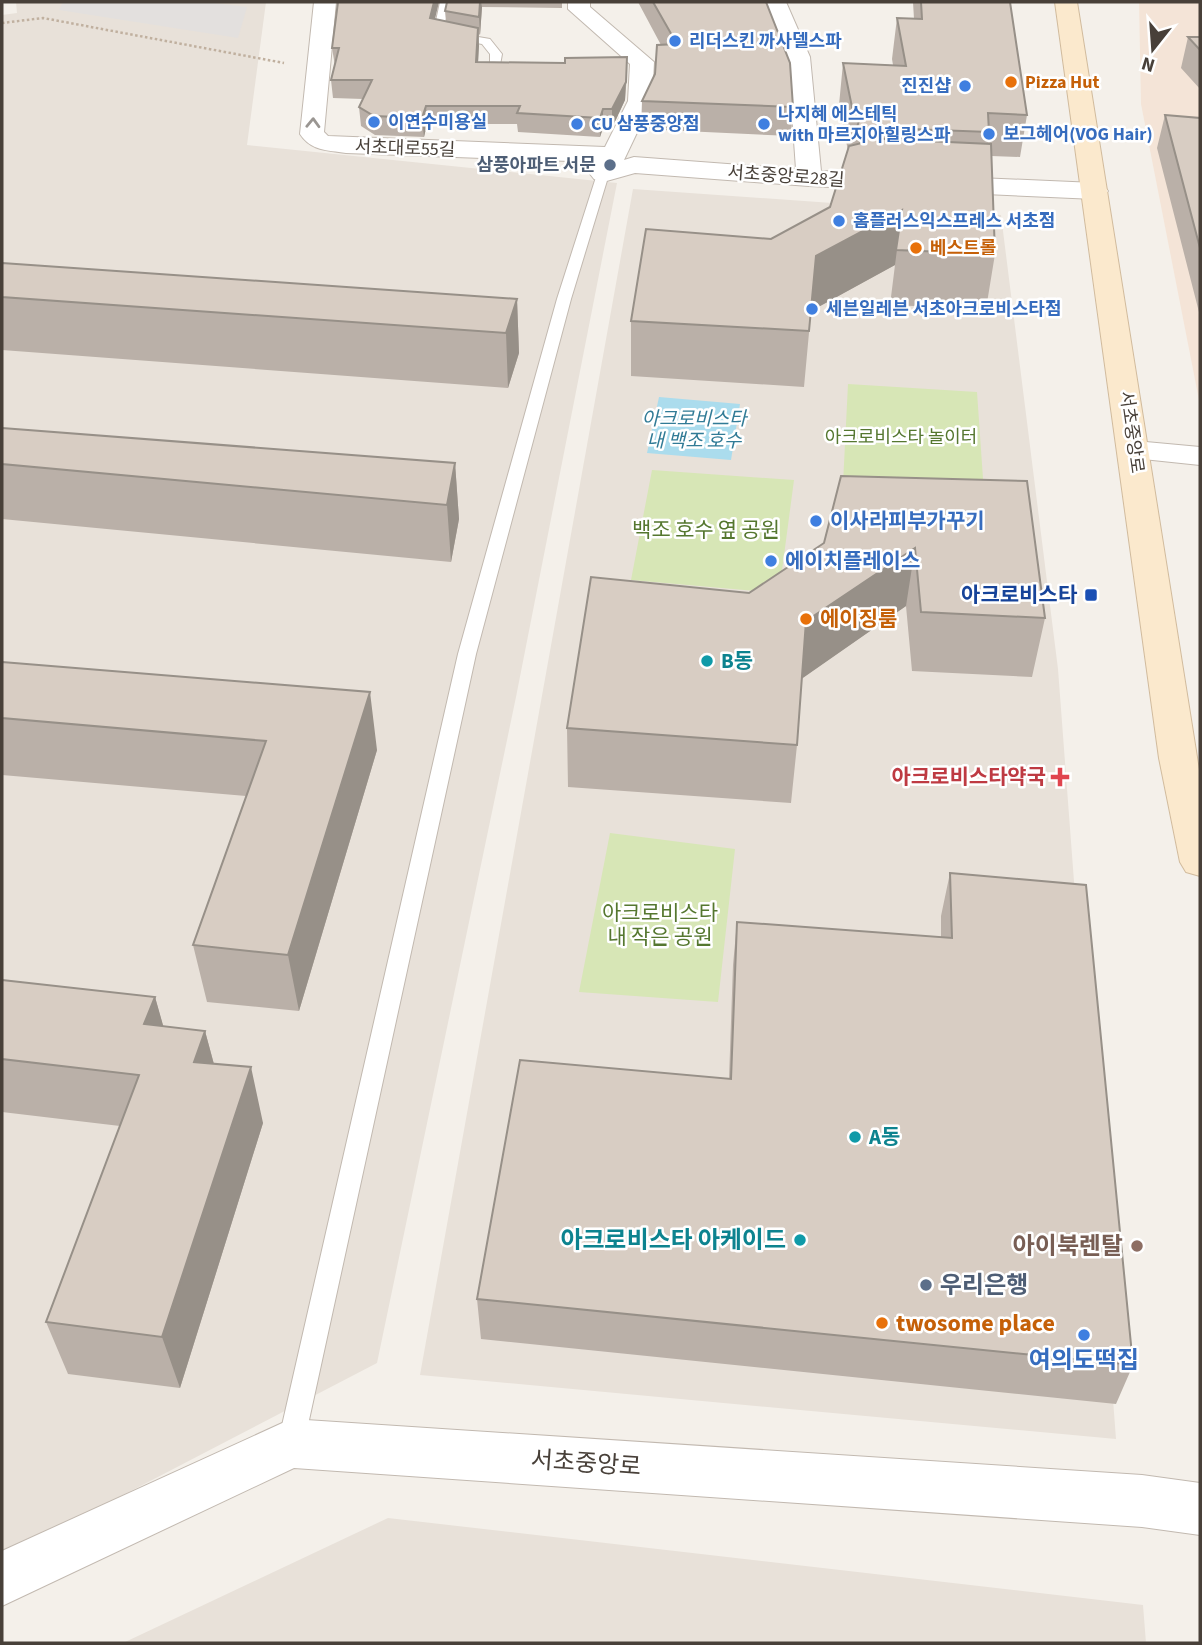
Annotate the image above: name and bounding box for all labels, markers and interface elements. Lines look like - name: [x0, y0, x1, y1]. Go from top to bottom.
- north arrow: [1118, 14, 1188, 84]
- place label: 리더스킨 까사델스파: [689, 29, 842, 54]
- marker: 리더스킨 까사델스파: [667, 33, 683, 49]
- text: N: [1138, 49, 1158, 79]
- place label: Pizza Hut: [1025, 70, 1099, 95]
- place label: 진진샵: [901, 74, 951, 99]
- marker: Pizza Hut: [1003, 74, 1019, 90]
- marker: 진진샵: [957, 78, 973, 94]
- place label: 나지혜 에스테틱 with 마르지아힐링스파: [778, 102, 951, 148]
- place label: 이연수미용실: [388, 110, 487, 135]
- place label: CU 삼풍중앙점: [591, 112, 700, 137]
- marker: 이연수미용실: [366, 114, 382, 130]
- marker: CU 삼풍중앙점: [569, 116, 585, 132]
- marker: 나지혜 에스테틱 with 마르지아힐링스파: [756, 116, 772, 132]
- one-way arrow: [306, 117, 321, 128]
- place label: 보그헤어(VOG Hair): [1003, 122, 1153, 147]
- marker: 보그헤어(VOG Hair): [981, 126, 997, 142]
- street label: 서초대로55길: [354, 134, 456, 163]
- place label: 삼풍아파트 서문: [476, 153, 596, 178]
- marker: 삼풍아파트 서문: [602, 157, 618, 173]
- street label: 서초중앙로28길: [727, 160, 845, 193]
- place label: 홈플러스익스프레스 서초점: [853, 209, 1055, 234]
- marker: 홈플러스익스프레스 서초점: [831, 213, 847, 229]
- place label: 베스트롤: [930, 236, 996, 261]
- marker: 베스트롤: [908, 240, 924, 256]
- place label: 세븐일레븐 서초아크로비스타점: [826, 297, 1061, 322]
- marker: 세븐일레븐 서초아크로비스타점: [804, 301, 820, 317]
- street label: 서초중앙로: [1113, 389, 1150, 475]
- water label: 아크로비스타 내 백조 호수: [642, 406, 749, 455]
- park label: 아크로비스타 놀이터: [825, 425, 977, 450]
- place label: 이사라피부가꾸기: [830, 506, 985, 536]
- marker: 이사라피부가꾸기: [808, 513, 824, 529]
- park label: 백조 호수 옆 공원: [632, 515, 780, 545]
- place label: 에이치플레이스: [785, 546, 920, 576]
- marker: 에이치플레이스: [763, 553, 779, 569]
- place label: 아크로비스타: [961, 580, 1078, 610]
- marker: 아크로비스타: [1083, 587, 1099, 603]
- place label: 에이징룸: [820, 604, 897, 634]
- marker: 에이징룸: [798, 611, 814, 627]
- place label: B동: [721, 646, 753, 676]
- marker: B동: [699, 653, 715, 669]
- place label: 아크로비스타약국: [891, 762, 1046, 792]
- marker: 아크로비스타약국: [1052, 769, 1068, 785]
- park label: 아크로비스타 내 작은 공원: [602, 898, 718, 952]
- place label: A동: [868, 1122, 900, 1152]
- marker: A동: [847, 1129, 863, 1145]
- place label: 아크로비스타 아케이드: [560, 1223, 786, 1258]
- place label: 아이북렌탈: [1013, 1229, 1123, 1264]
- marker: 아크로비스타 아케이드: [792, 1232, 808, 1248]
- marker: 아이북렌탈: [1129, 1238, 1145, 1254]
- place label: 우리은행: [940, 1268, 1028, 1303]
- marker: 우리은행: [918, 1277, 934, 1293]
- place label: twosome place: [896, 1306, 1055, 1341]
- marker: twosome place: [874, 1315, 890, 1331]
- marker: 여의도떡집: [1076, 1327, 1092, 1343]
- place label: 여의도떡집: [1029, 1343, 1139, 1378]
- street label: 서초중앙로: [530, 1442, 642, 1485]

